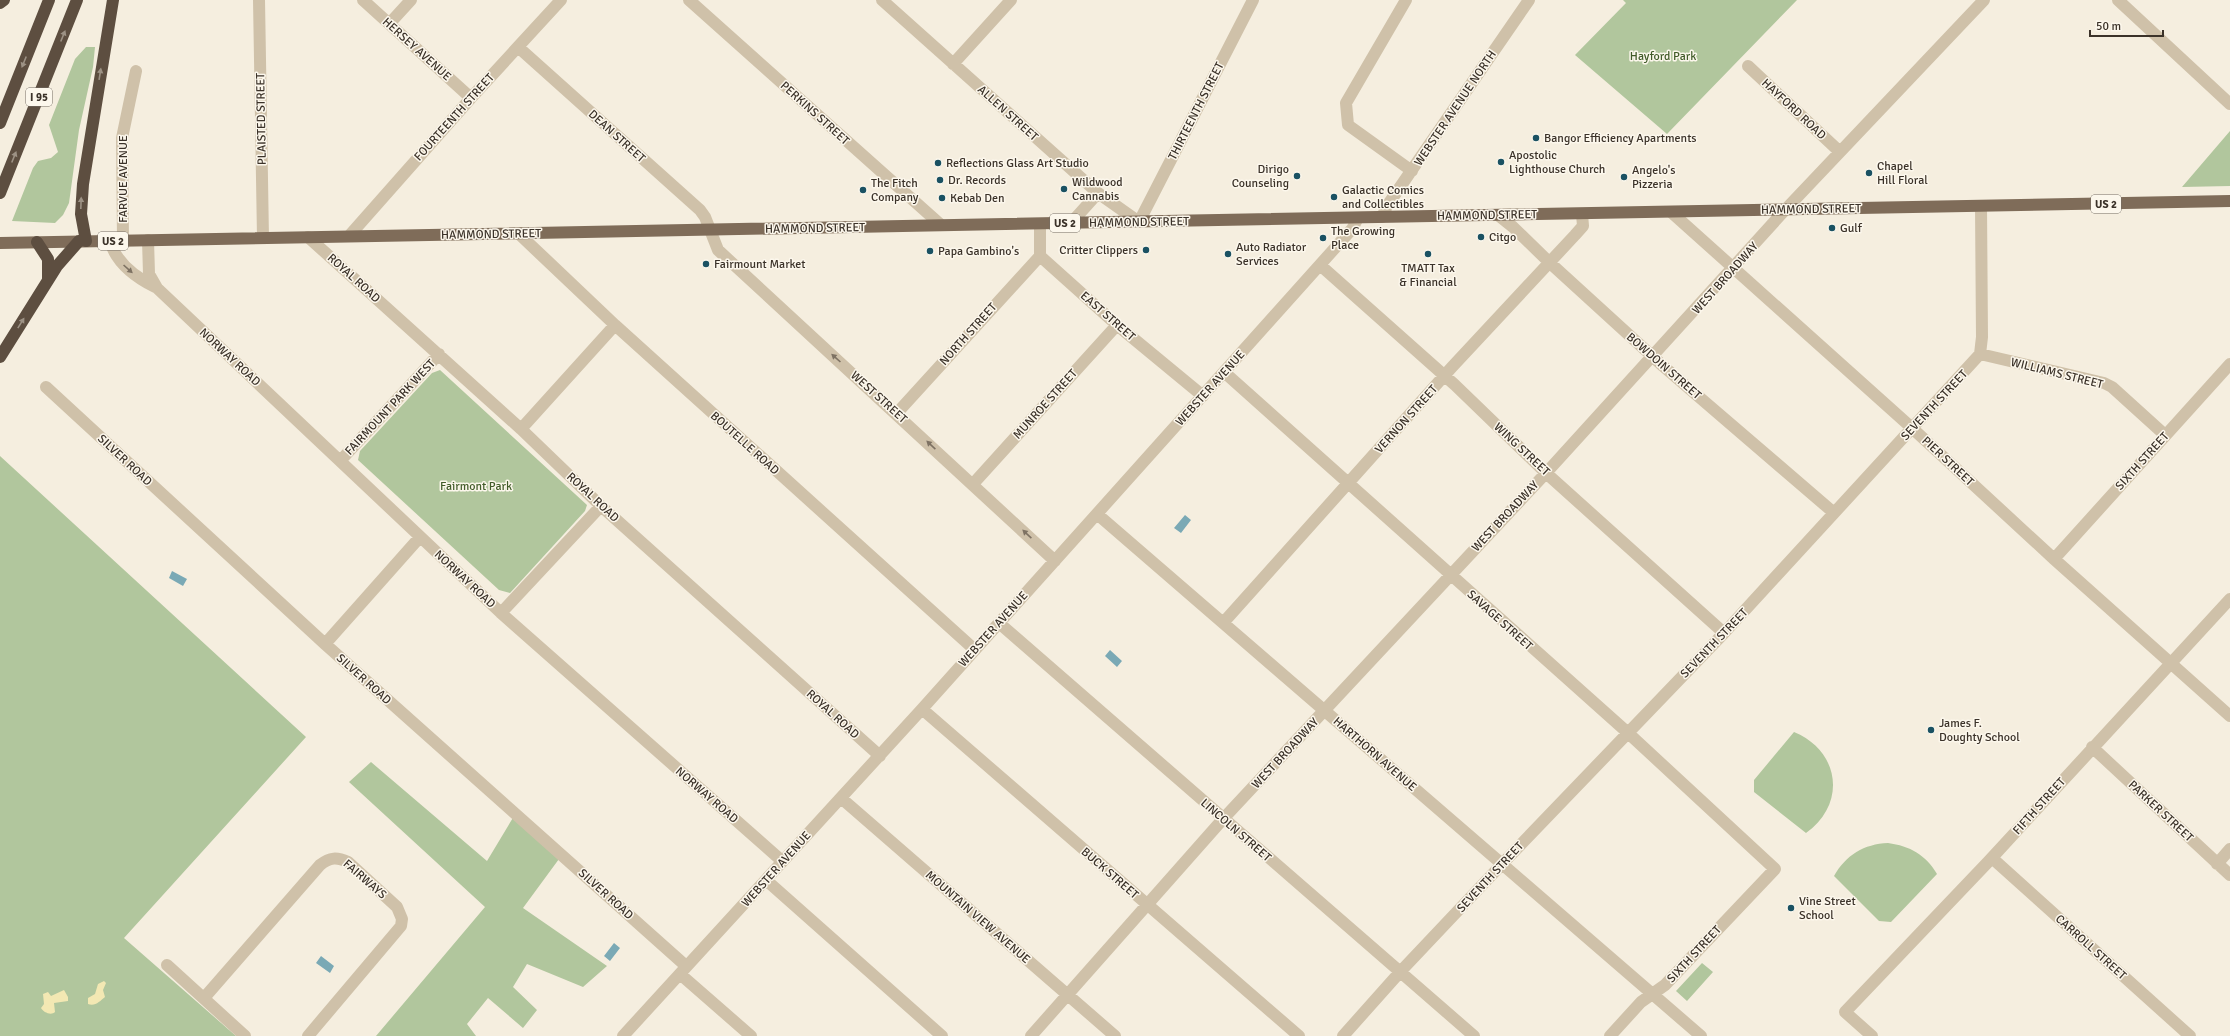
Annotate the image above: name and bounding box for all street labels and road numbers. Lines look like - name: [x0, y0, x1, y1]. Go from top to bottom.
- street label: HERSEY AVENUE: [379, 14, 454, 84]
- street label: WEBSTER AVENUE NORTH: [1411, 48, 1500, 169]
- street label: THIRTEENTH STREET: [1165, 60, 1228, 163]
- street label: FOURTEENTH STREET: [411, 70, 498, 164]
- street label: PLAISTED STREET: [253, 73, 270, 165]
- street label: HAYFORD ROAD: [1758, 76, 1829, 143]
- street label: PERKINS STREET: [777, 78, 852, 148]
- street label: ALLEN STREET: [974, 82, 1041, 144]
- road number: I 95: [26, 88, 52, 106]
- street label: DEAN STREET: [585, 107, 648, 166]
- street label: FARVUE AVENUE: [116, 135, 131, 223]
- road number: US 2: [2091, 195, 2121, 213]
- street label: HAMMOND STREET: [1761, 201, 1861, 218]
- street label: HAMMOND STREET: [1437, 207, 1537, 224]
- road number: US 2: [1050, 214, 1080, 232]
- street label: HAMMOND STREET: [1089, 214, 1189, 231]
- street label: HAMMOND STREET: [765, 220, 865, 237]
- street label: HAMMOND STREET: [441, 226, 541, 243]
- road number: US 2: [98, 232, 128, 250]
- street label: WEST BROADWAY: [1689, 239, 1762, 317]
- street label: ROYAL ROAD: [324, 251, 383, 306]
- street label: EAST STREET: [1077, 288, 1138, 344]
- street label: NORTH STREET: [936, 300, 1000, 369]
- street label: NORWAY ROAD: [196, 325, 264, 390]
- street label: BOWDOIN STREET: [1623, 330, 1704, 403]
- street label: WEBSTER AVENUE: [1172, 347, 1248, 429]
- street label: WILLIAMS STREET: [2009, 355, 2105, 392]
- street label: FAIRMOUNT PARK WEST: [342, 356, 439, 458]
- street label: MUNROE STREET: [1010, 366, 1081, 442]
- street label: SEVENTH STREET: [1898, 367, 1971, 444]
- street label: WEST STREET: [847, 368, 910, 427]
- street label: VERNON STREET: [1372, 382, 1441, 457]
- street label: BOUTELLE ROAD: [707, 409, 782, 478]
- street label: WING STREET: [1491, 420, 1553, 479]
- street label: SIXTH STREET: [2112, 429, 2172, 493]
- street label: SILVER ROAD: [94, 431, 155, 489]
- street label: PIER STREET: [1918, 433, 1977, 489]
- street label: ROYAL ROAD: [563, 469, 622, 526]
- street label: WEST BROADWAY: [1469, 478, 1542, 555]
- street label: NORWAY ROAD: [431, 547, 499, 612]
- street label: SAVAGE STREET: [1464, 587, 1536, 654]
- street label: WEBSTER AVENUE: [955, 588, 1031, 670]
- street label: SEVENTH STREET: [1677, 605, 1751, 681]
- street label: SILVER ROAD: [333, 651, 394, 708]
- street label: ROYAL ROAD: [803, 687, 862, 742]
- street label: HARTHORN AVENUE: [1330, 714, 1420, 795]
- street label: WEST BROADWAY: [1249, 715, 1322, 792]
- street label: NORWAY ROAD: [672, 764, 741, 827]
- street label: FIFTH STREET: [2010, 775, 2069, 838]
- street label: PARKER STREET: [2125, 777, 2196, 845]
- street label: LINCOLN STREET: [1197, 796, 1274, 865]
- street label: WEBSTER AVENUE: [738, 828, 814, 910]
- street label: SEVENTH STREET: [1454, 839, 1527, 916]
- street label: BUCK STREET: [1078, 844, 1142, 902]
- street label: FAIRWAYS: [340, 856, 390, 902]
- street label: SILVER ROAD: [575, 866, 636, 923]
- street label: MOUNTAIN VIEW AVENUE: [922, 868, 1033, 967]
- street label: CARROLL STREET: [2052, 911, 2129, 983]
- street label: SIXTH STREET: [1664, 923, 1725, 986]

